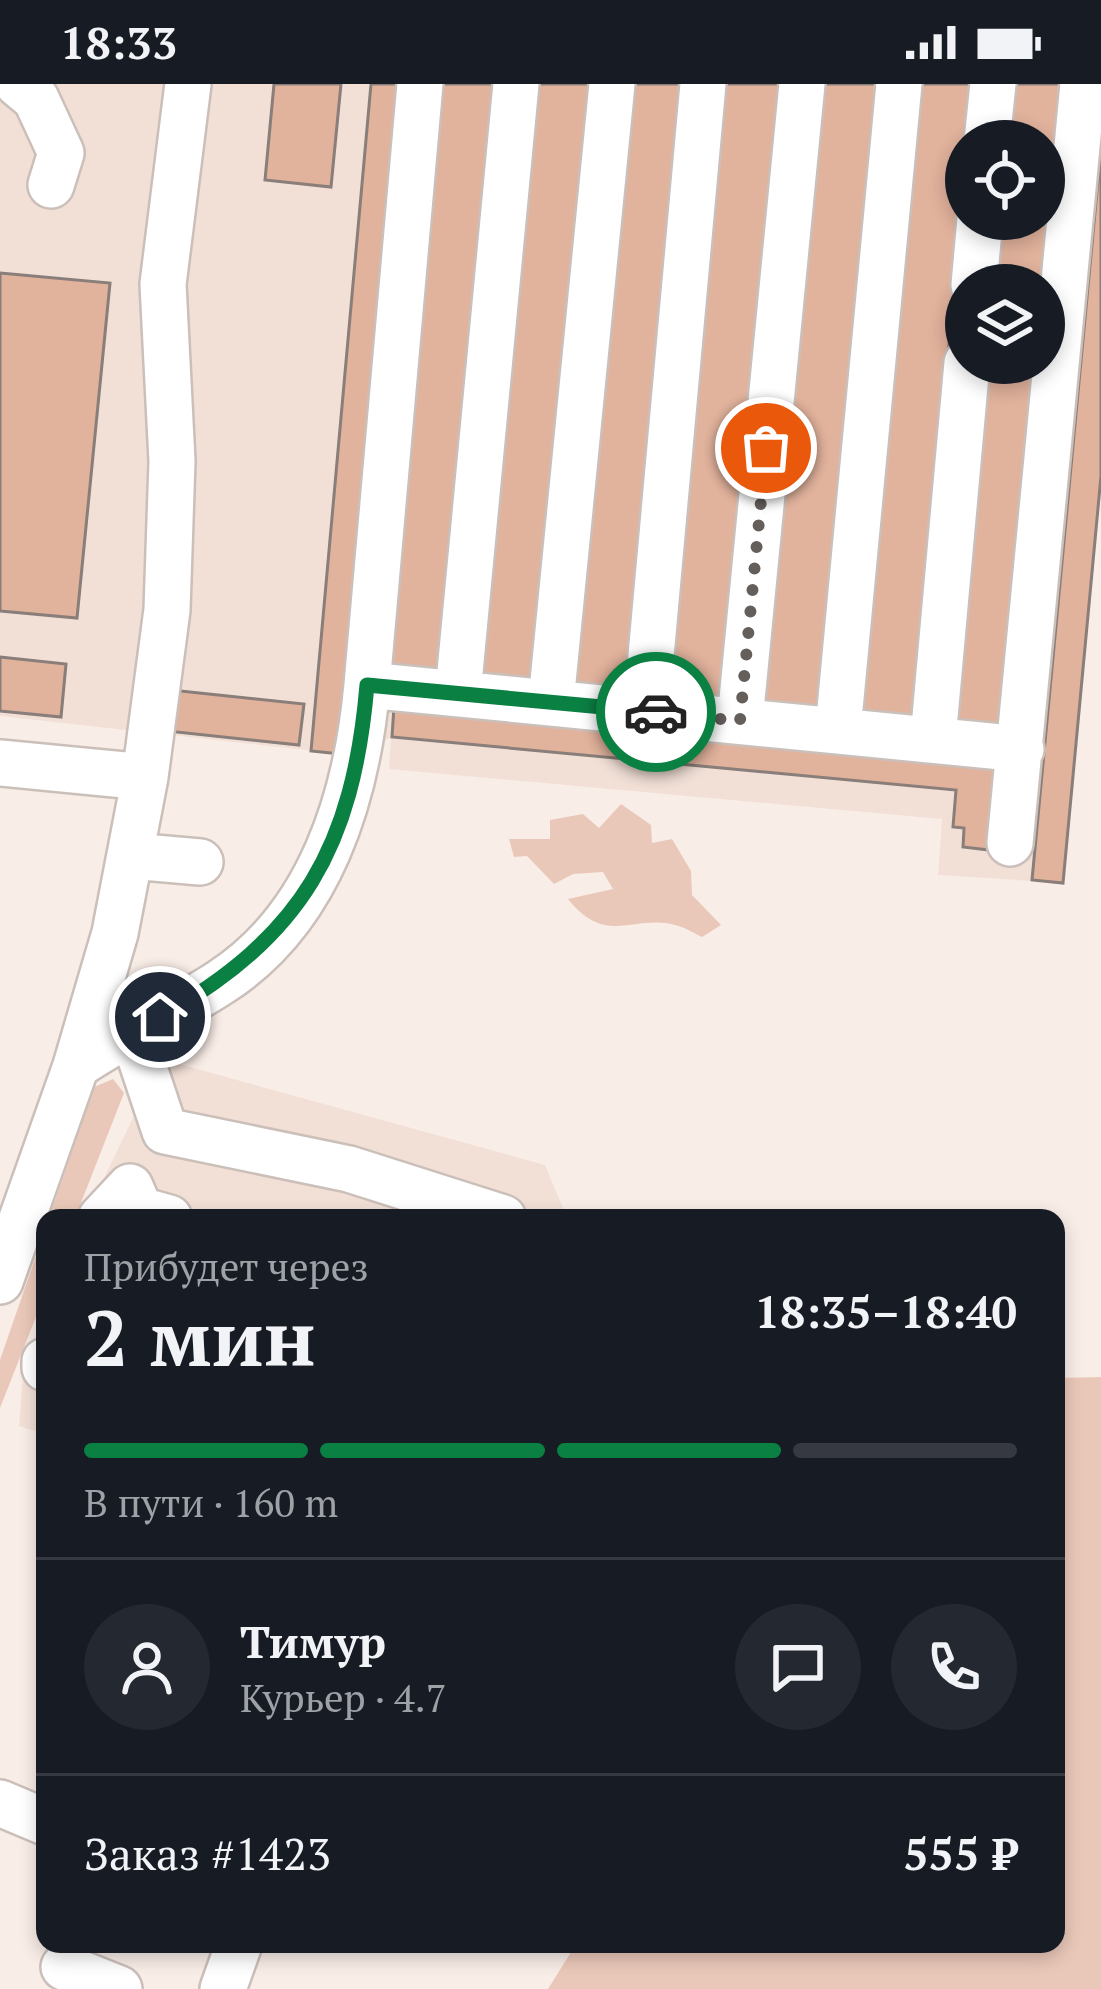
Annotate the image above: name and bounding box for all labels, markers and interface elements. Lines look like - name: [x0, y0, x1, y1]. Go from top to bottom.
- text: 18:33: [60, 12, 177, 72]
- map controls: [945, 120, 1065, 384]
- button: locate: [945, 120, 1065, 240]
- button: layers: [945, 264, 1065, 384]
- pin: [715, 397, 817, 499]
- icon: bag: [733, 415, 799, 481]
- courier: [596, 652, 716, 772]
- icon: car: [623, 679, 689, 745]
- pin: [109, 966, 211, 1068]
- icon: home: [127, 984, 193, 1050]
- text: Прибудет через: [84, 1240, 369, 1292]
- text: 18:35–18:40: [755, 1281, 1017, 1341]
- text: 2 мин: [84, 1285, 316, 1388]
- text: В пути · 160 m: [84, 1476, 338, 1528]
- button: person: [84, 1604, 210, 1730]
- button: chat: [735, 1604, 861, 1730]
- button: phone: [891, 1604, 1017, 1730]
- text: Тимур: [240, 1611, 386, 1671]
- text: Курьер · 4.7: [240, 1671, 446, 1723]
- text: Заказ #1423: [84, 1823, 331, 1883]
- text: 555 ₽: [903, 1823, 1017, 1883]

